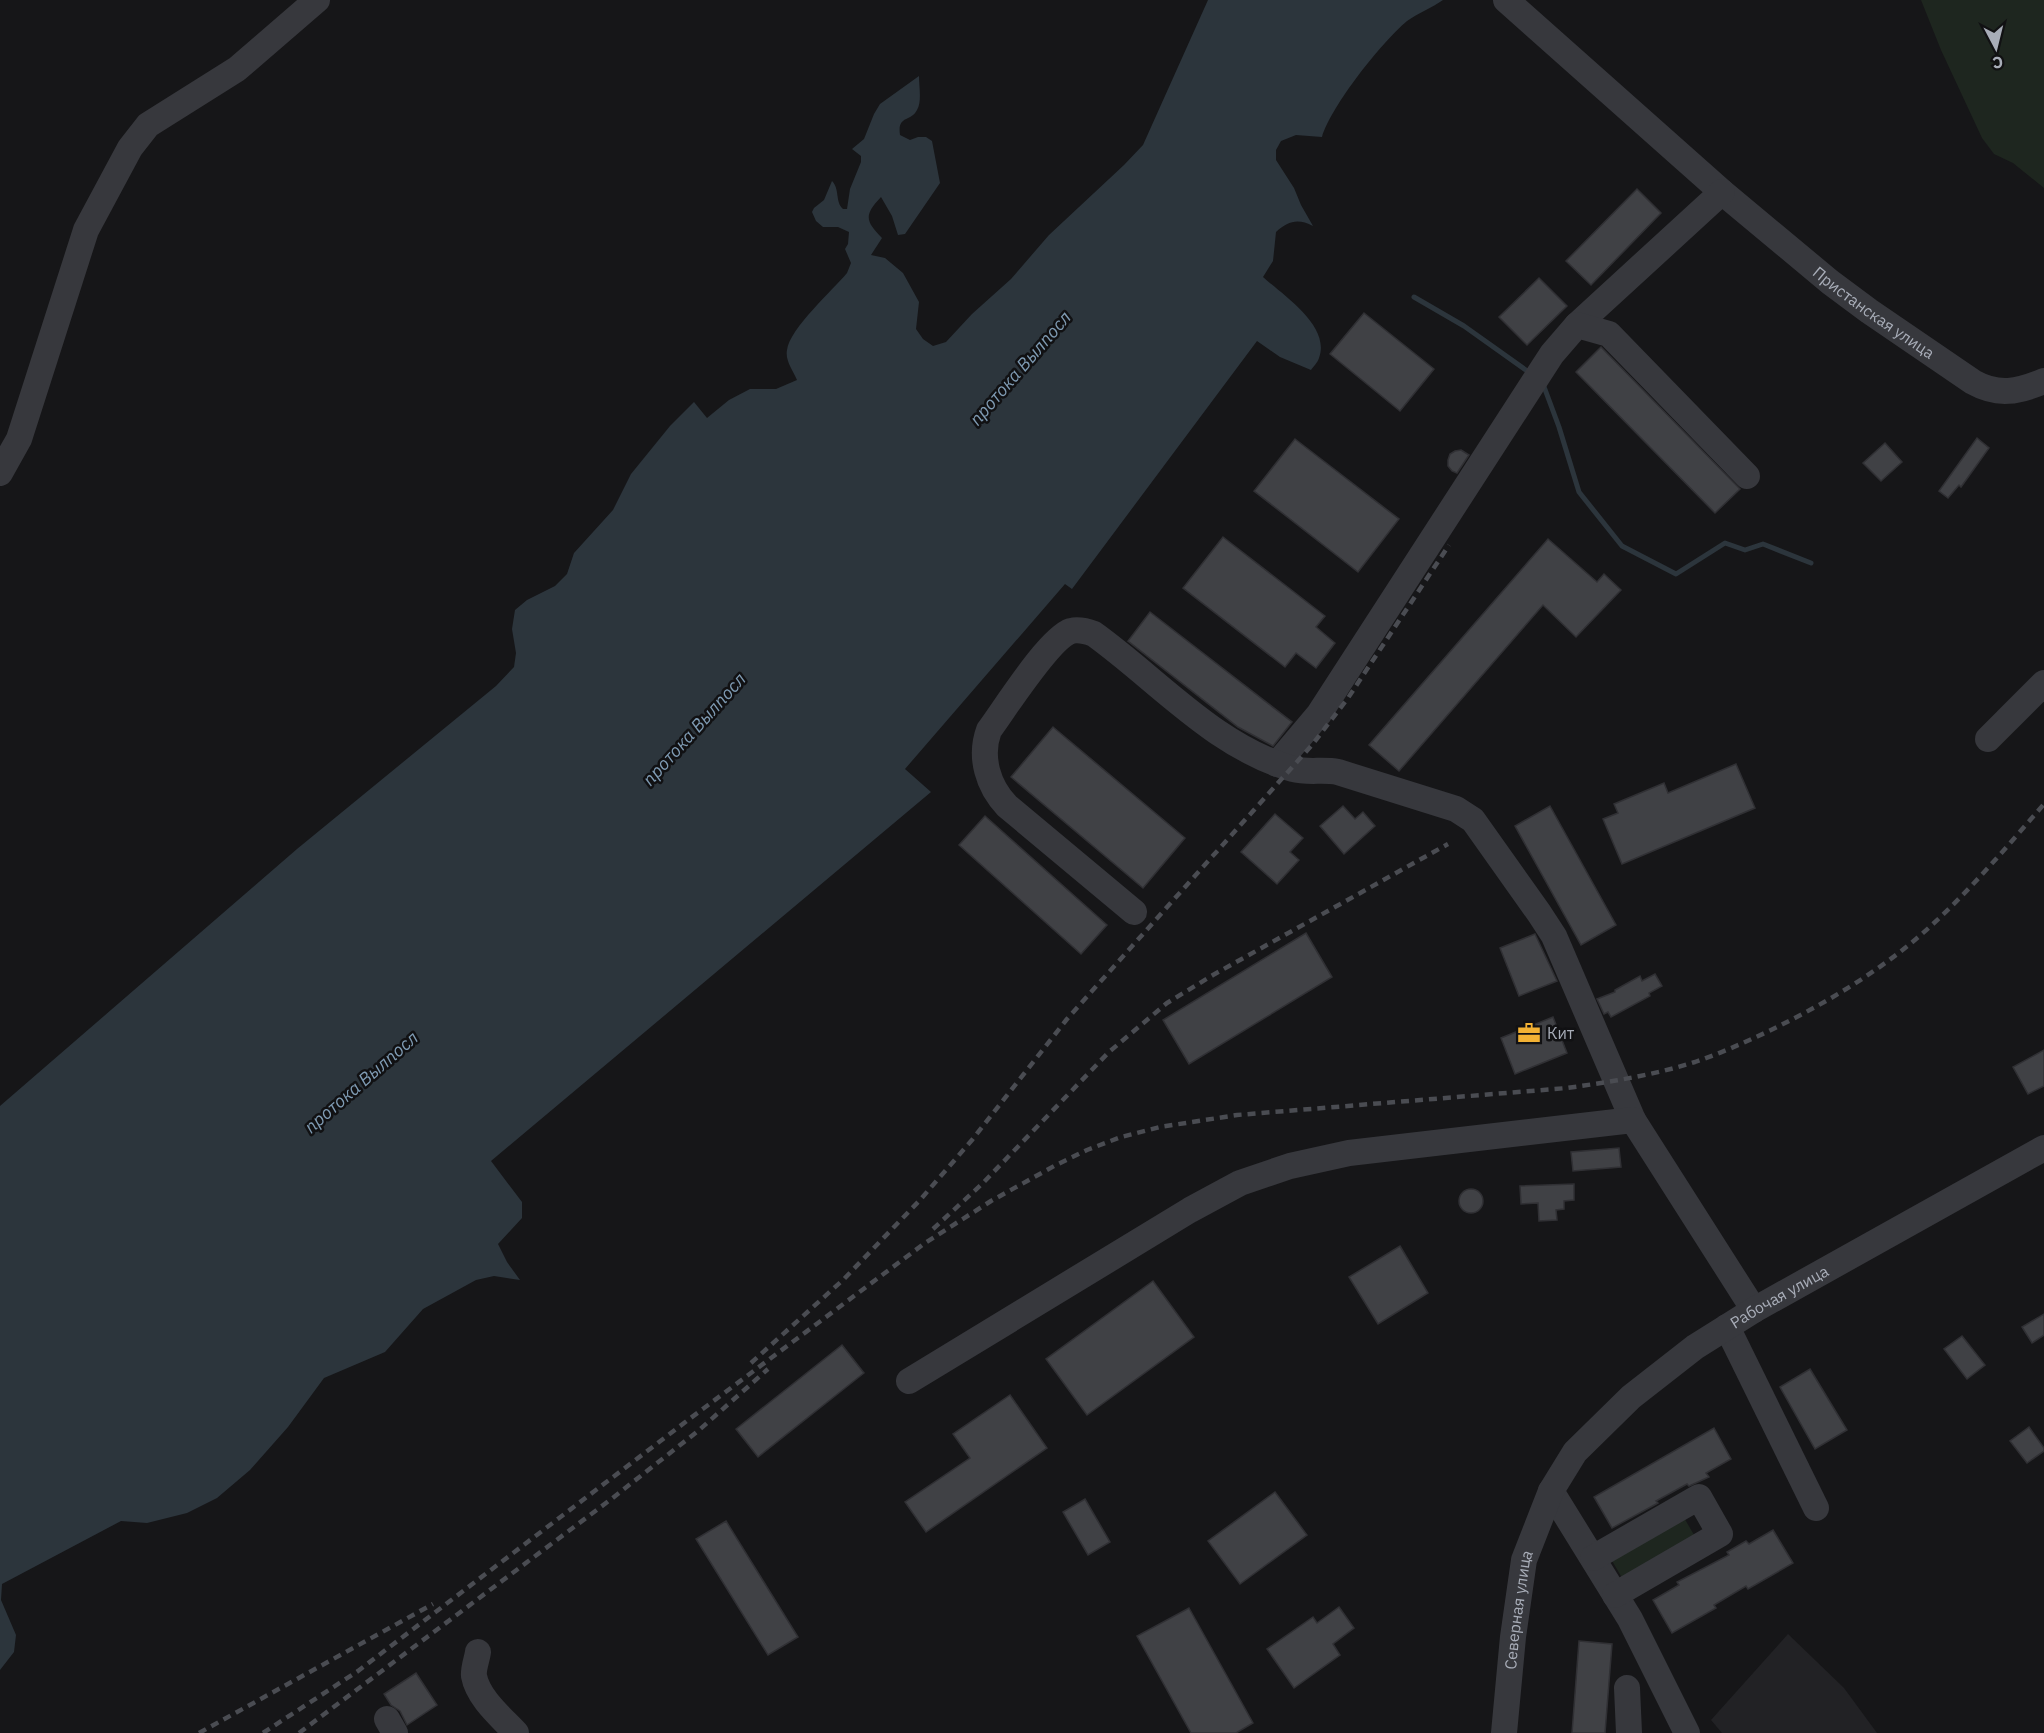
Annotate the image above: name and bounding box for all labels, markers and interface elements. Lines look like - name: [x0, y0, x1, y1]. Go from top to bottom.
- north arrow: [1966, 18, 2026, 78]
- text: С: [1991, 52, 2004, 73]
- street label: Пристанская улица: [1809, 262, 1939, 363]
- water label: протока Вылпосл: [964, 306, 1076, 430]
- water label: протока Вылпосл: [637, 668, 751, 790]
- office icon: Кит: [1516, 1020, 1542, 1046]
- place label: Кит: [1547, 1023, 1575, 1043]
- water label: протока Вылпосл: [299, 1026, 423, 1138]
- street label: Рабочая улица: [1726, 1260, 1832, 1333]
- street label: Северная улица: [1500, 1547, 1537, 1670]

